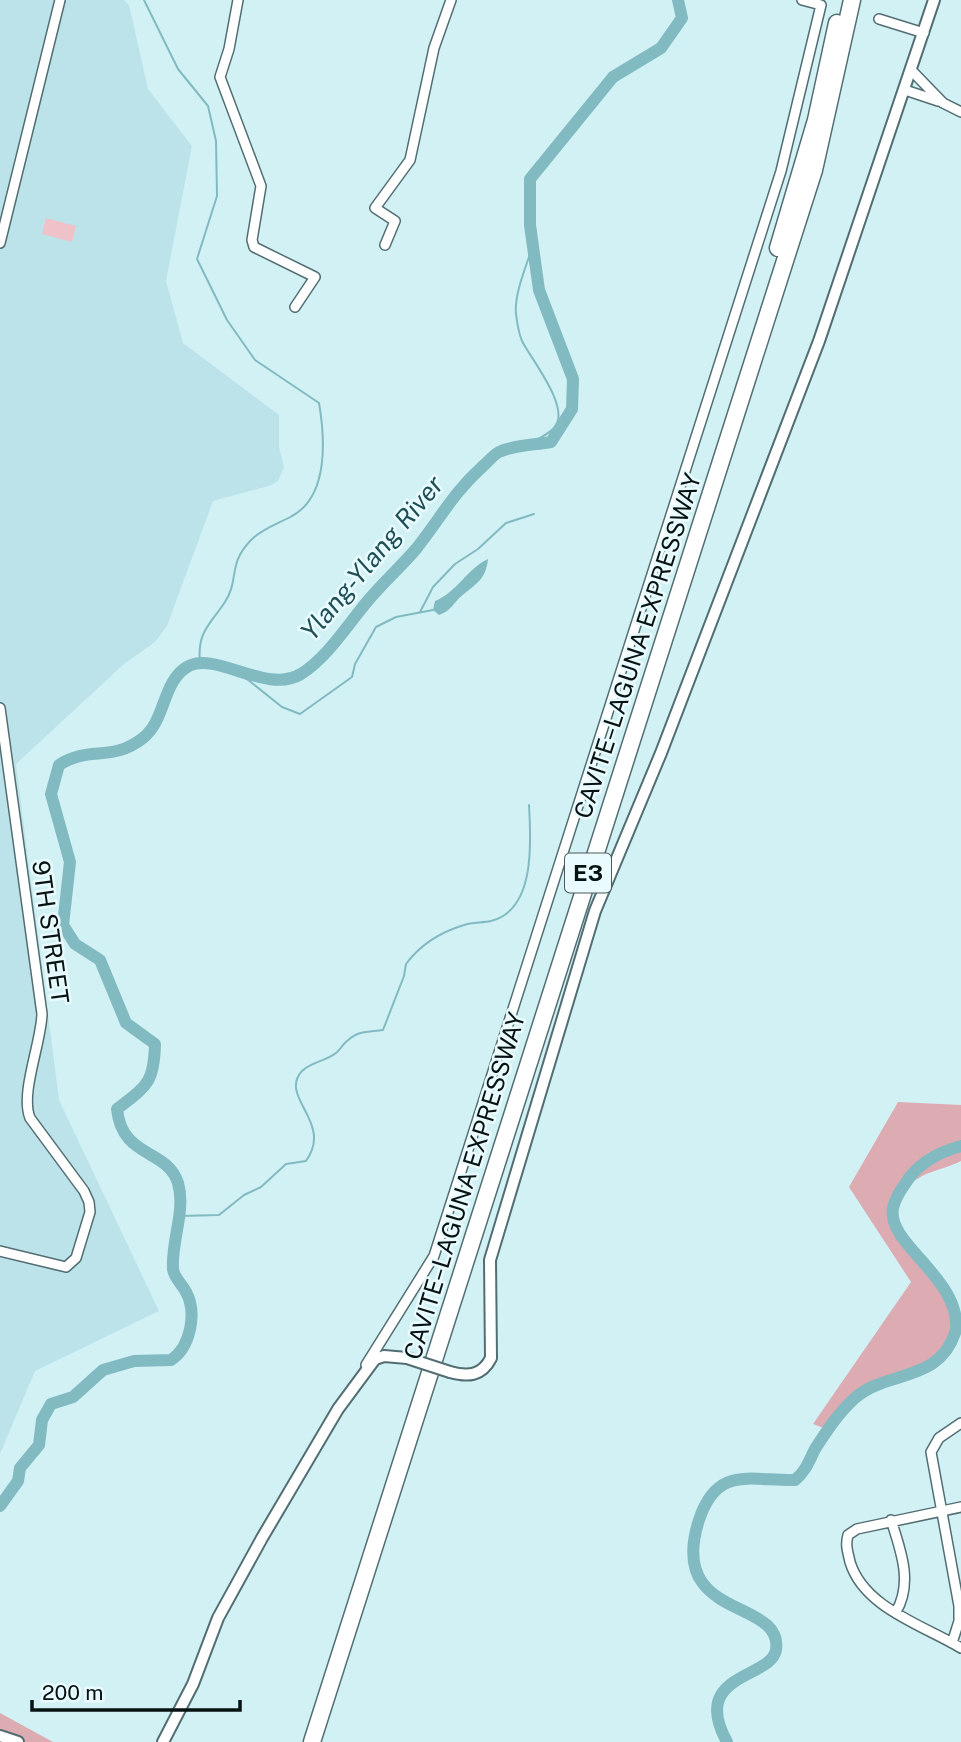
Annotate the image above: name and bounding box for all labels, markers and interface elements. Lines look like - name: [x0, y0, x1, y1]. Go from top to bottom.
- water label: Ylang-Ylang River: [294, 469, 450, 646]
- street label: CAVITE–LAGUNA EXPRESSWAY: [568, 469, 706, 822]
- road number: E3: [565, 853, 611, 892]
- street label: 9TH STREET: [27, 859, 75, 1005]
- street label: CAVITE–LAGUNA EXPRESSWAY: [398, 1008, 530, 1363]
- scale bar: [32, 1668, 240, 1712]
- text: 200 m: [42, 1680, 103, 1705]

